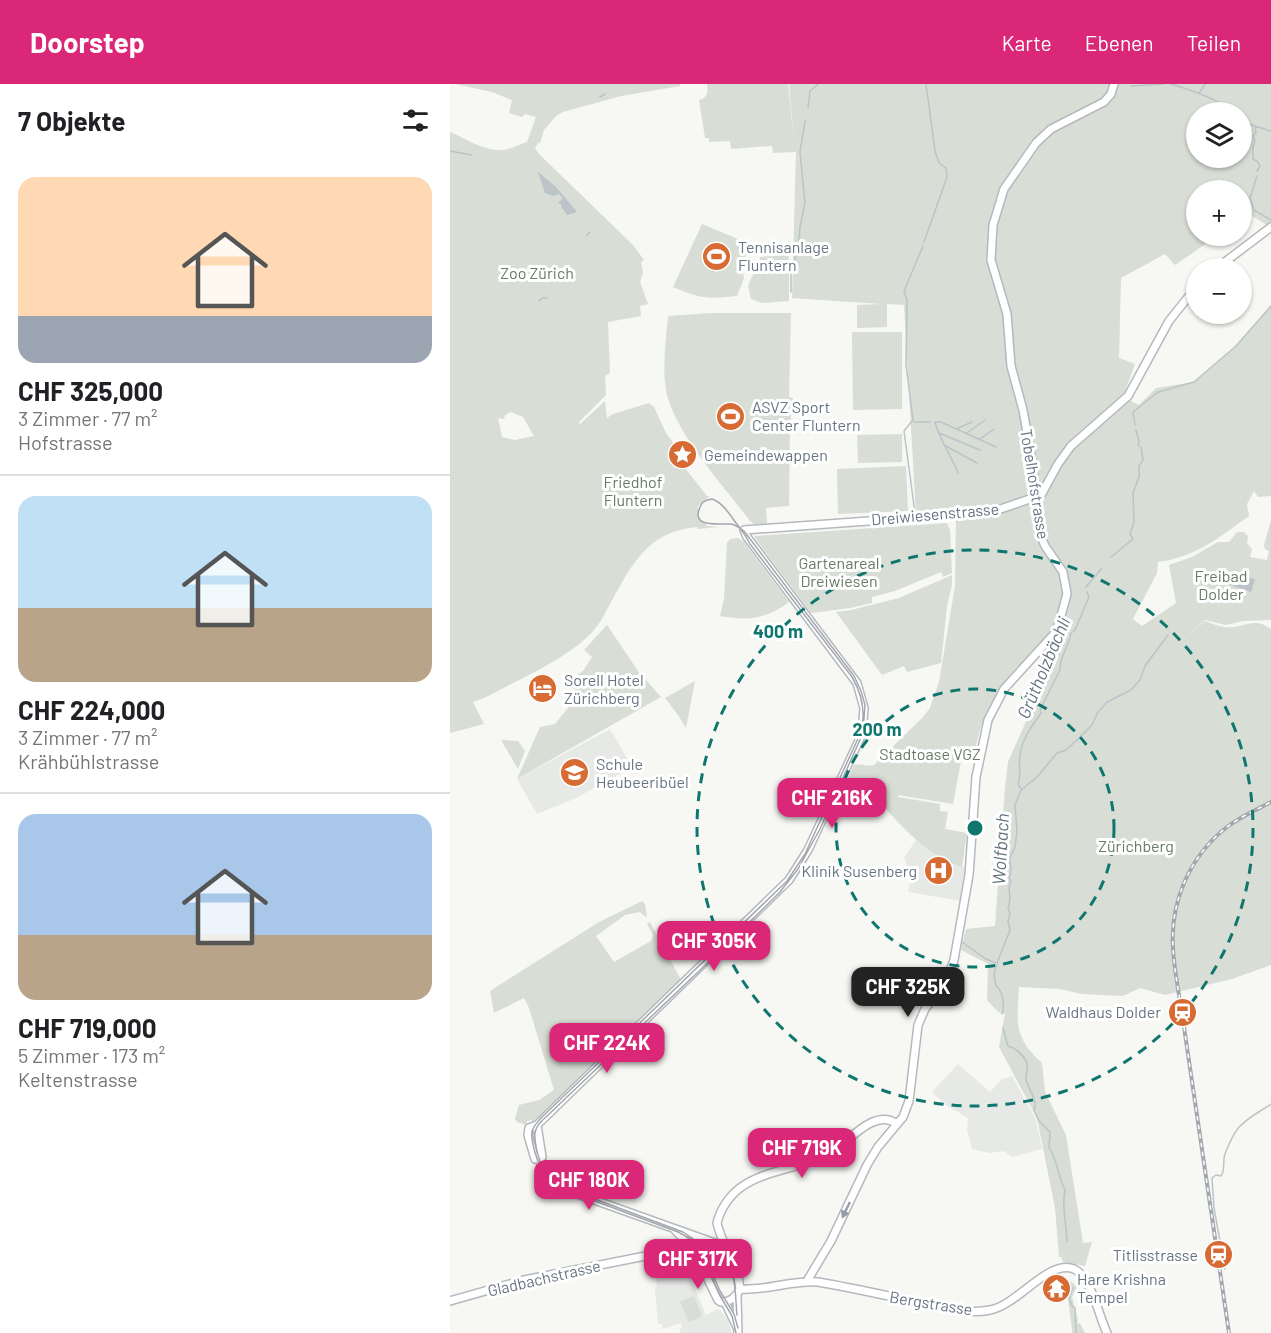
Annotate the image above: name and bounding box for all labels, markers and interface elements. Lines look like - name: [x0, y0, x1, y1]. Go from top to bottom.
- text: Doorstep: [30, 25, 145, 59]
- text: Karte: [1002, 30, 1052, 55]
- text: Ebenen: [1085, 30, 1154, 55]
- text: Teilen: [1187, 30, 1241, 55]
- map controls: [1186, 102, 1252, 324]
- button: layers: [1186, 102, 1252, 168]
- icon: filters: [399, 104, 432, 137]
- text: 7 Objekte: [18, 105, 126, 136]
- button: +: [1186, 180, 1252, 246]
- icon: home: [171, 216, 279, 324]
- place label: Tennisanlage Fluntern: [738, 237, 829, 274]
- sports icon: Tennisanlage Fluntern: [701, 240, 733, 272]
- button: −: [1186, 258, 1252, 324]
- park label: Zoo Zürich: [500, 263, 574, 282]
- text: CHF 325,000: [18, 375, 163, 406]
- place label: ASVZ Sport Center Fluntern: [752, 397, 861, 434]
- sports icon: ASVZ Sport Center Fluntern: [715, 400, 747, 432]
- text: 3 Zimmer · 77 m²: [18, 406, 157, 430]
- street label: Tobelhofstrasse: [1017, 427, 1054, 540]
- text: Hofstrasse: [18, 430, 113, 454]
- place icon: Gemeindewappen: [667, 439, 699, 471]
- place label: Gemeindewappen: [704, 445, 828, 464]
- park label: Friedhof Fluntern: [604, 472, 663, 509]
- street label: Dreiwiesenstrasse: [870, 498, 1000, 529]
- icon: home: [171, 535, 279, 643]
- park label: Gartenareal Dreiwiesen: [799, 553, 879, 590]
- park label: Freibad Dolder: [1195, 566, 1247, 603]
- water label: Grütholzbächli: [1012, 613, 1075, 722]
- text: 400 m: [753, 620, 803, 642]
- place label: Sorell Hotel Zürichberg: [564, 670, 644, 707]
- hotel icon: Sorell Hotel Zürichberg: [527, 673, 559, 705]
- text: CHF 224,000: [18, 694, 165, 725]
- text: 200 m: [852, 718, 902, 740]
- text: 3 Zimmer · 77 m²: [18, 725, 157, 749]
- park label: Stadtoase VGZ: [879, 744, 981, 763]
- text: Krähbühlstrasse: [18, 749, 159, 773]
- place label: Schule Heubeeribüel: [596, 754, 689, 791]
- school or university icon: Schule Heubeeribüel: [559, 757, 591, 789]
- pin: CHF 216K: [770, 778, 894, 829]
- text: CHF 216K: [791, 785, 873, 809]
- water label: Wolfbach: [987, 813, 1013, 885]
- centre of rings: [965, 818, 985, 838]
- park label: Zürichberg: [1098, 836, 1174, 855]
- icon: home: [171, 853, 279, 961]
- hospital icon: Klinik Susenberg: [922, 855, 954, 887]
- place label: Klinik Susenberg: [801, 861, 917, 880]
- pin: CHF 305K: [652, 921, 776, 972]
- text: CHF 305K: [671, 928, 757, 952]
- pin: CHF 325K: [846, 967, 970, 1018]
- text: CHF 325K: [865, 974, 951, 998]
- station icon: Waldhaus Dolder: [1166, 996, 1198, 1028]
- place label: Waldhaus Dolder: [1045, 1002, 1161, 1021]
- text: CHF 719,000: [18, 1012, 157, 1043]
- pin: CHF 224K: [545, 1023, 669, 1074]
- text: CHF 224K: [564, 1030, 650, 1054]
- text: 5 Zimmer · 173 m²: [18, 1043, 165, 1067]
- text: Keltenstrasse: [18, 1067, 138, 1091]
- pin: CHF 719K: [740, 1128, 864, 1179]
- text: CHF 719K: [762, 1135, 842, 1159]
- pin: CHF 180K: [527, 1160, 651, 1211]
- text: CHF 180K: [548, 1167, 630, 1191]
- one-way arrow: [841, 1201, 850, 1218]
- pin: CHF 317K: [636, 1239, 760, 1290]
- station icon: Titlisstrasse: [1203, 1239, 1235, 1271]
- place label: Titlisstrasse: [1113, 1245, 1198, 1264]
- text: CHF 317K: [658, 1246, 738, 1270]
- street label: Gladbachstrasse: [486, 1255, 602, 1300]
- place label: Hare Krishna Tempel: [1077, 1269, 1166, 1306]
- temple icon: Hare Krishna Tempel: [1040, 1272, 1072, 1304]
- street label: Bergstrasse: [888, 1287, 974, 1318]

